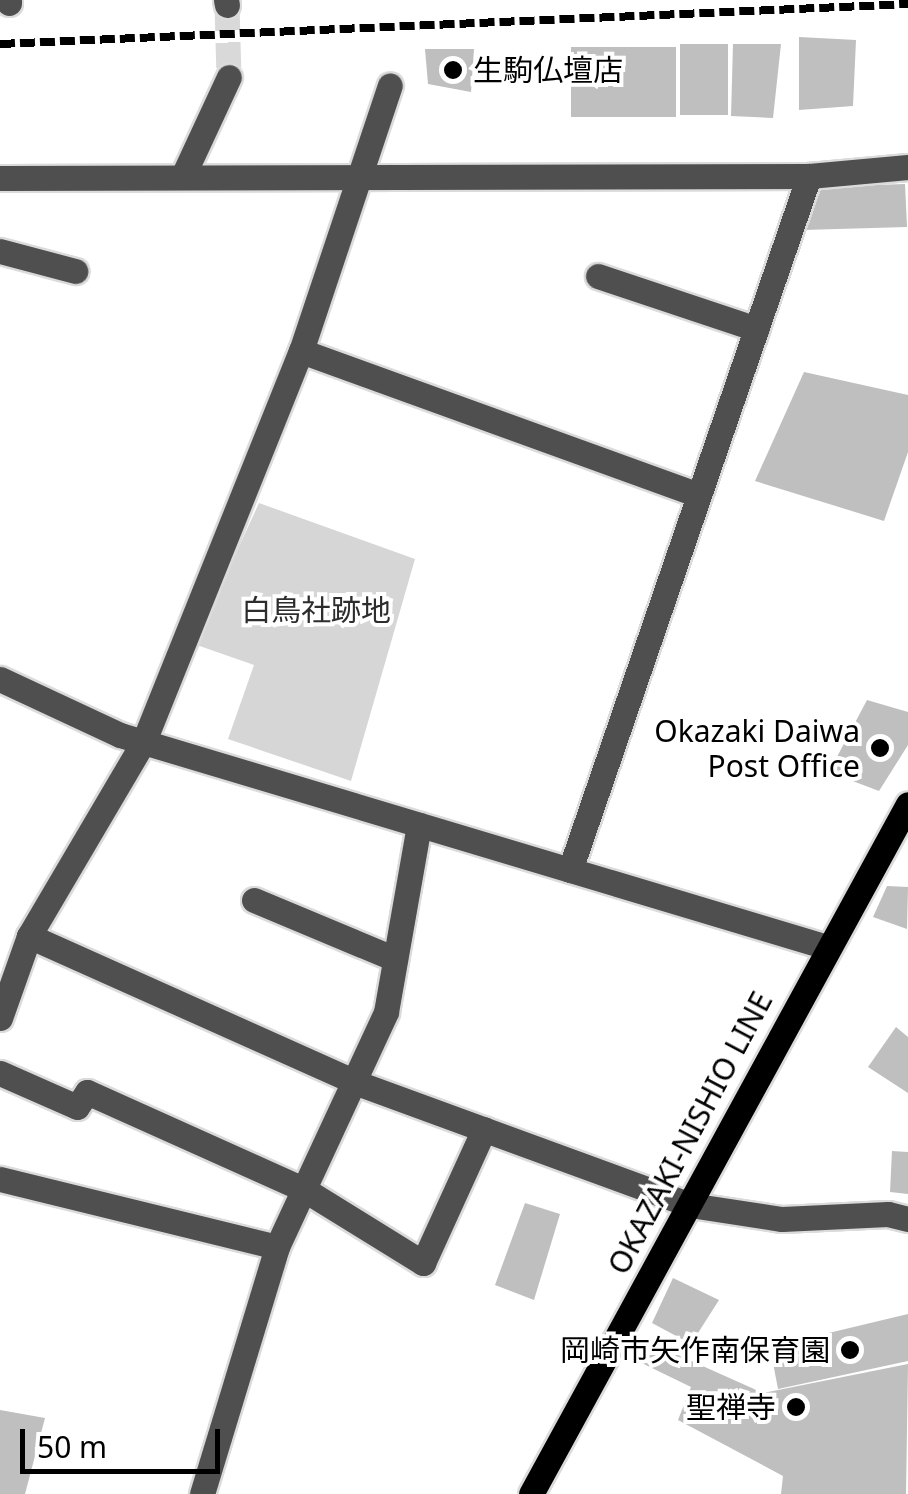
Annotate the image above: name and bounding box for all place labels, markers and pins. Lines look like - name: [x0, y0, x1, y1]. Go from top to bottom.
- place label: 生駒仏壇店: [473, 52, 623, 88]
- marker: 生駒仏壇店: [442, 59, 464, 81]
- place label: Okazaki Daiwa Post Office: [654, 713, 860, 784]
- marker: Okazaki Daiwa Post Office: [869, 737, 891, 759]
- place label: 岡崎市矢作南保育園: [560, 1332, 830, 1368]
- marker: 岡崎市矢作南保育園: [839, 1339, 861, 1361]
- place label: 聖禅寺: [686, 1389, 776, 1425]
- marker: 聖禅寺: [785, 1396, 807, 1418]

